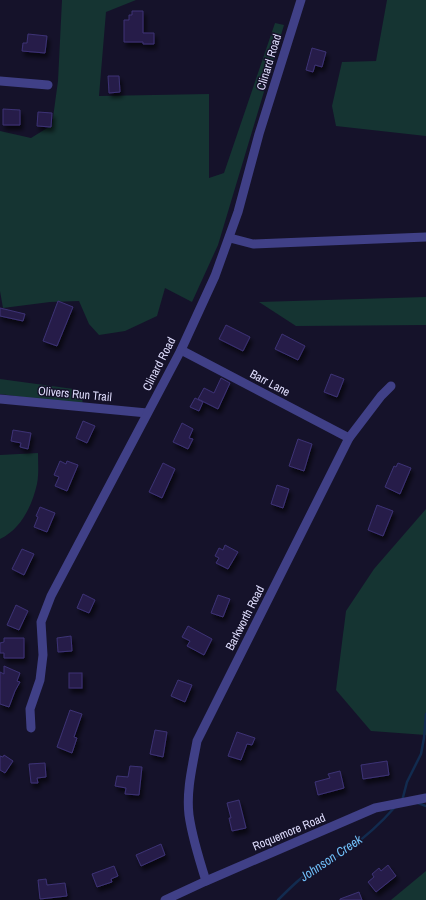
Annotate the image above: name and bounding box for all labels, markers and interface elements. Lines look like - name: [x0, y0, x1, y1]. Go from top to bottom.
- street label: Clinard Road: [253, 32, 285, 92]
- street label: Clinard Road: [139, 335, 179, 393]
- street label: Barr Lane: [247, 366, 293, 400]
- street label: Olivers Run Trail: [38, 383, 112, 405]
- street label: Barkworth Road: [222, 583, 268, 653]
- street label: Roquemore Road: [250, 809, 328, 855]
- water label: Johnson Creek: [296, 831, 366, 886]

